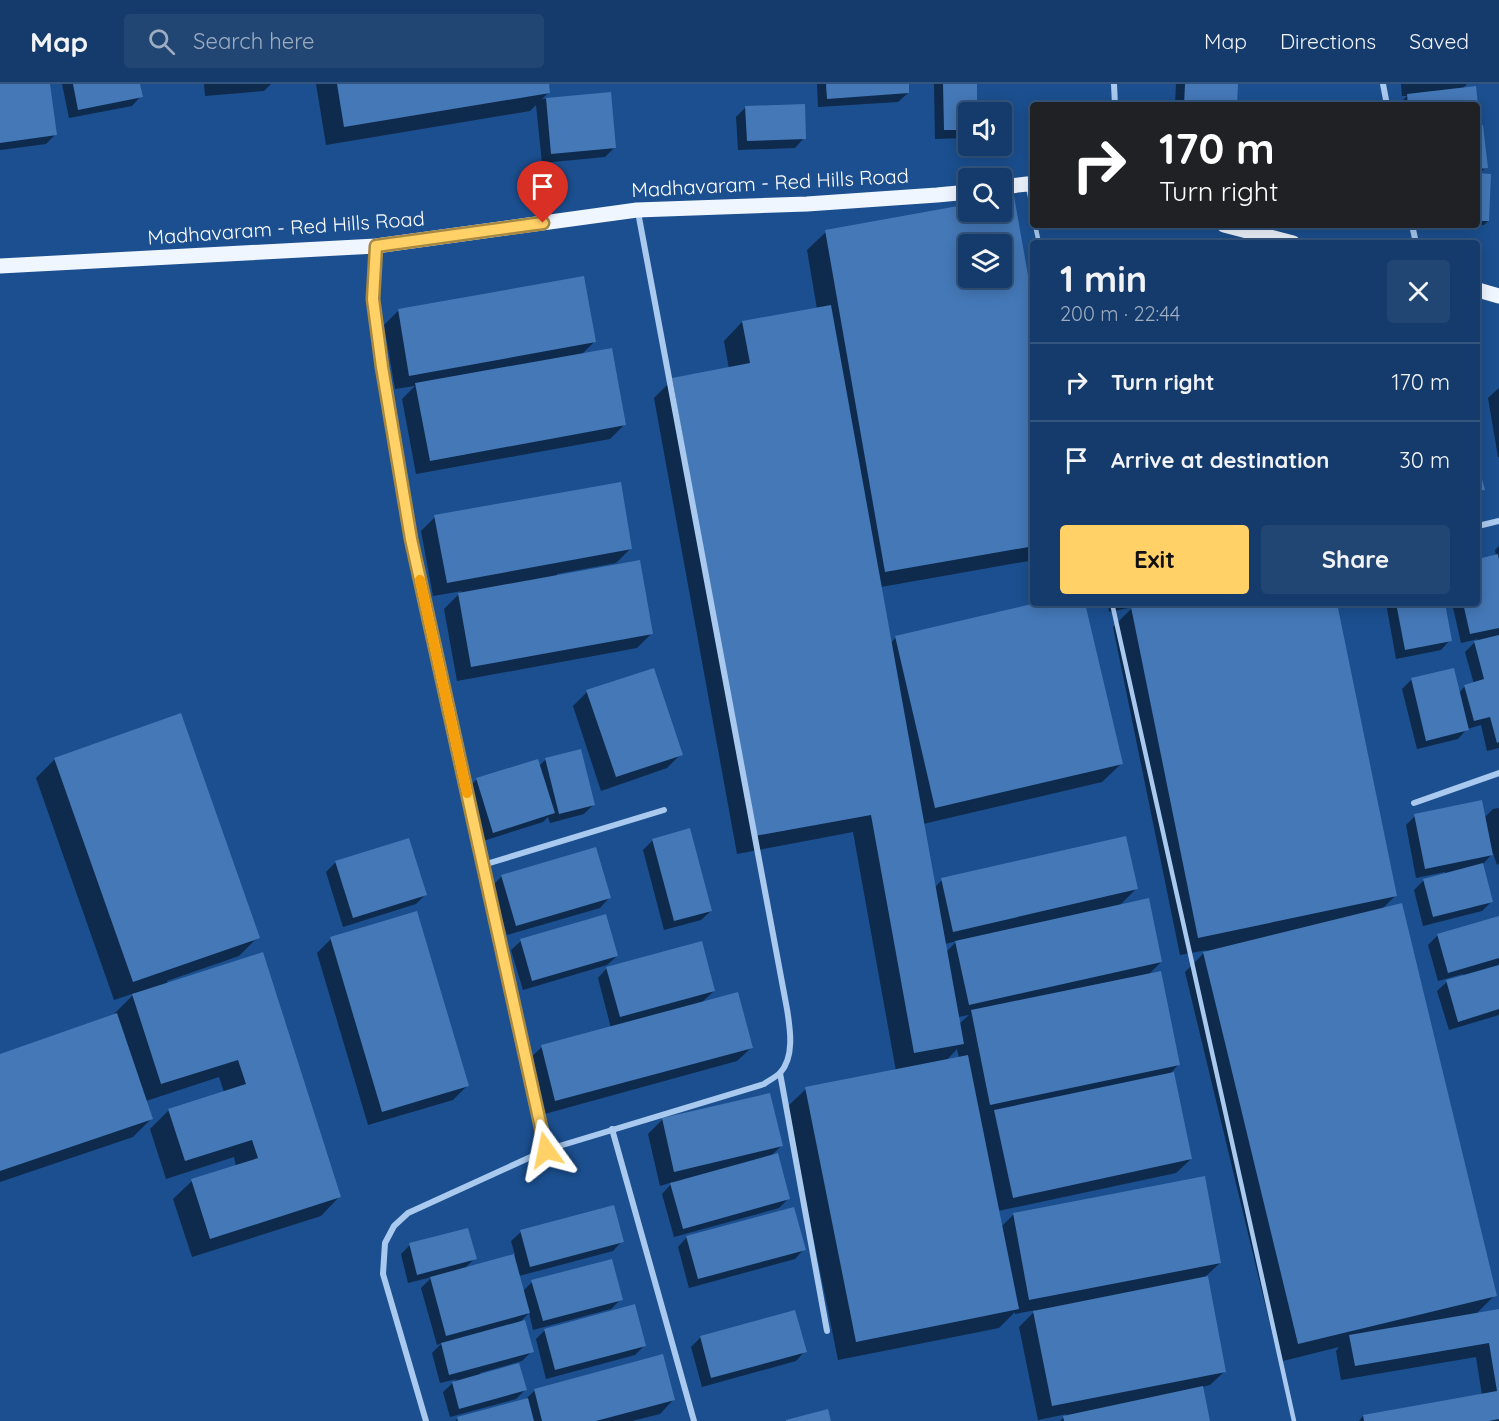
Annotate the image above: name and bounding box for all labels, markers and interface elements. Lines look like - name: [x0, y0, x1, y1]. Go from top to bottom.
- search box: [124, 14, 544, 68]
- text: Map: [30, 24, 88, 59]
- icon: search: [145, 25, 178, 58]
- text: Search here: [193, 27, 315, 55]
- text: Map: [1204, 28, 1247, 54]
- text: Directions: [1280, 28, 1376, 54]
- text: Saved: [1409, 28, 1469, 54]
- map controls: [958, 102, 1012, 288]
- button: sound: [958, 102, 1012, 156]
- text: 170 m: [1159, 122, 1275, 175]
- icon: right: [1060, 126, 1138, 204]
- pin: [517, 161, 568, 223]
- street label: Madhavaram - Red Hills Road: [631, 163, 909, 202]
- button: search: [958, 168, 1012, 222]
- icon: arrive: [526, 170, 559, 203]
- text: Turn right: [1159, 174, 1278, 208]
- street label: Madhavaram - Red Hills Road: [147, 205, 425, 250]
- button: layers: [958, 234, 1012, 288]
- text: 1 min: [1060, 256, 1147, 301]
- button: close: [1387, 260, 1450, 323]
- text: 200 m · 22:44: [1060, 301, 1180, 326]
- icon: right: [1060, 366, 1093, 399]
- text: Turn right: [1111, 368, 1215, 396]
- text: 170 m: [1391, 368, 1450, 396]
- icon: arrive: [1060, 444, 1093, 477]
- text: Arrive at destination: [1111, 446, 1329, 474]
- text: 30 m: [1399, 446, 1450, 474]
- button: Exit: [1060, 525, 1249, 594]
- button: Share: [1261, 525, 1450, 594]
- position arrow: [514, 1118, 578, 1182]

